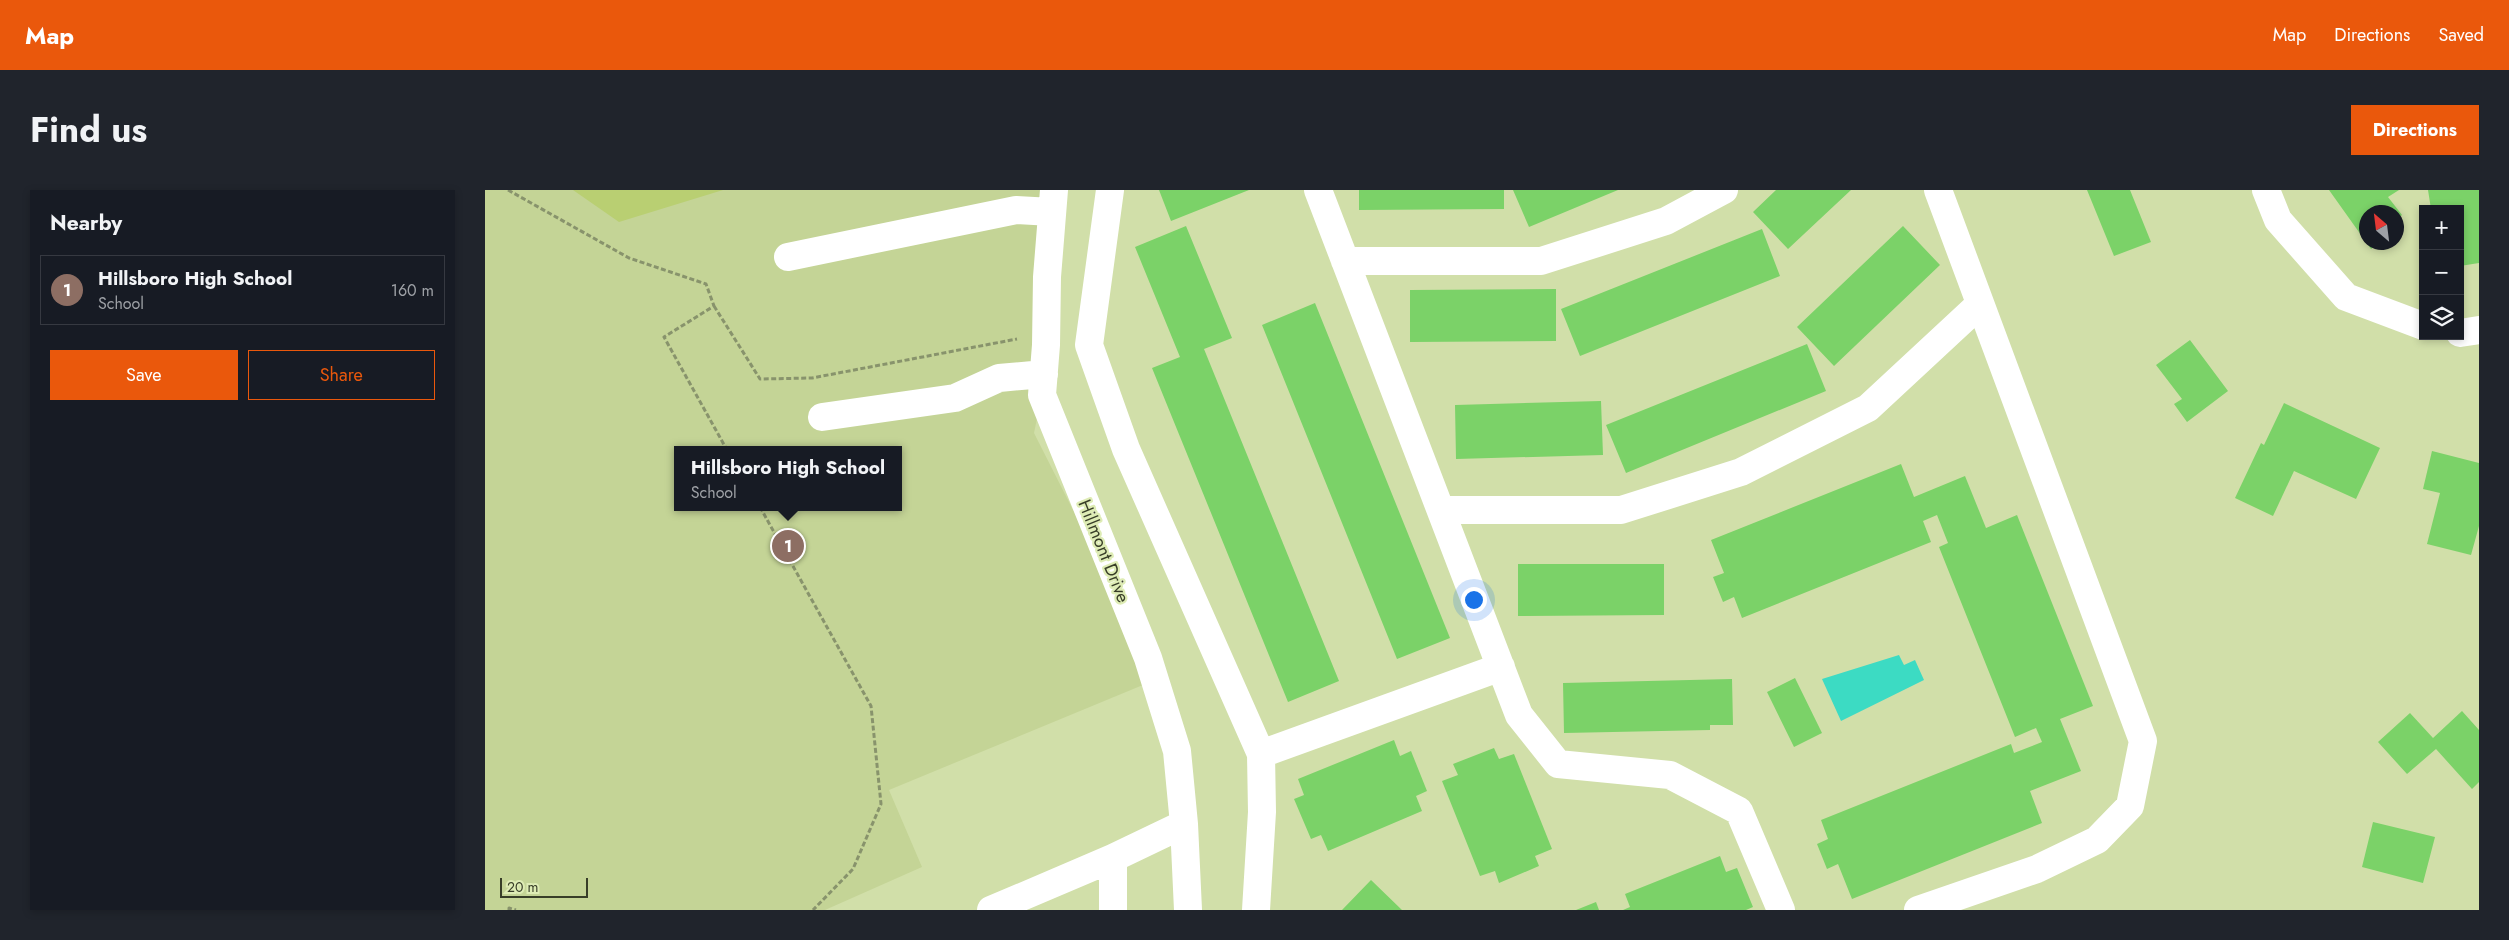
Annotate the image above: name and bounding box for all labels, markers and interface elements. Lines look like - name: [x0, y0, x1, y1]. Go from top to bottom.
- text: Map: [25, 18, 74, 53]
- text: Map: [2273, 22, 2306, 48]
- text: Directions: [2334, 22, 2410, 48]
- text: Saved: [2438, 22, 2484, 48]
- text: Find us: [30, 105, 147, 155]
- button: Directions: [2351, 105, 2479, 155]
- north arrow: [2359, 205, 2404, 250]
- map controls: [2419, 205, 2464, 340]
- button: +: [2419, 205, 2464, 250]
- text: Nearby: [50, 208, 122, 238]
- button: −: [2419, 250, 2464, 295]
- text: Hillsboro High School: [98, 265, 292, 292]
- text: 1: [63, 279, 71, 302]
- text: 160 m: [391, 279, 434, 302]
- text: School: [98, 292, 144, 315]
- button: layers: [2419, 295, 2464, 340]
- button: Save: [50, 350, 238, 400]
- button: Share: [248, 350, 435, 400]
- popup: [674, 446, 902, 511]
- text: Hillsboro High School: [691, 454, 885, 481]
- text: School: [691, 481, 737, 504]
- street label: Hillmont Drive: [1072, 496, 1136, 606]
- pin: 1: [772, 527, 804, 565]
- your location: [1461, 587, 1487, 613]
- scale bar: [500, 875, 587, 898]
- text: 20 m: [507, 877, 539, 897]

